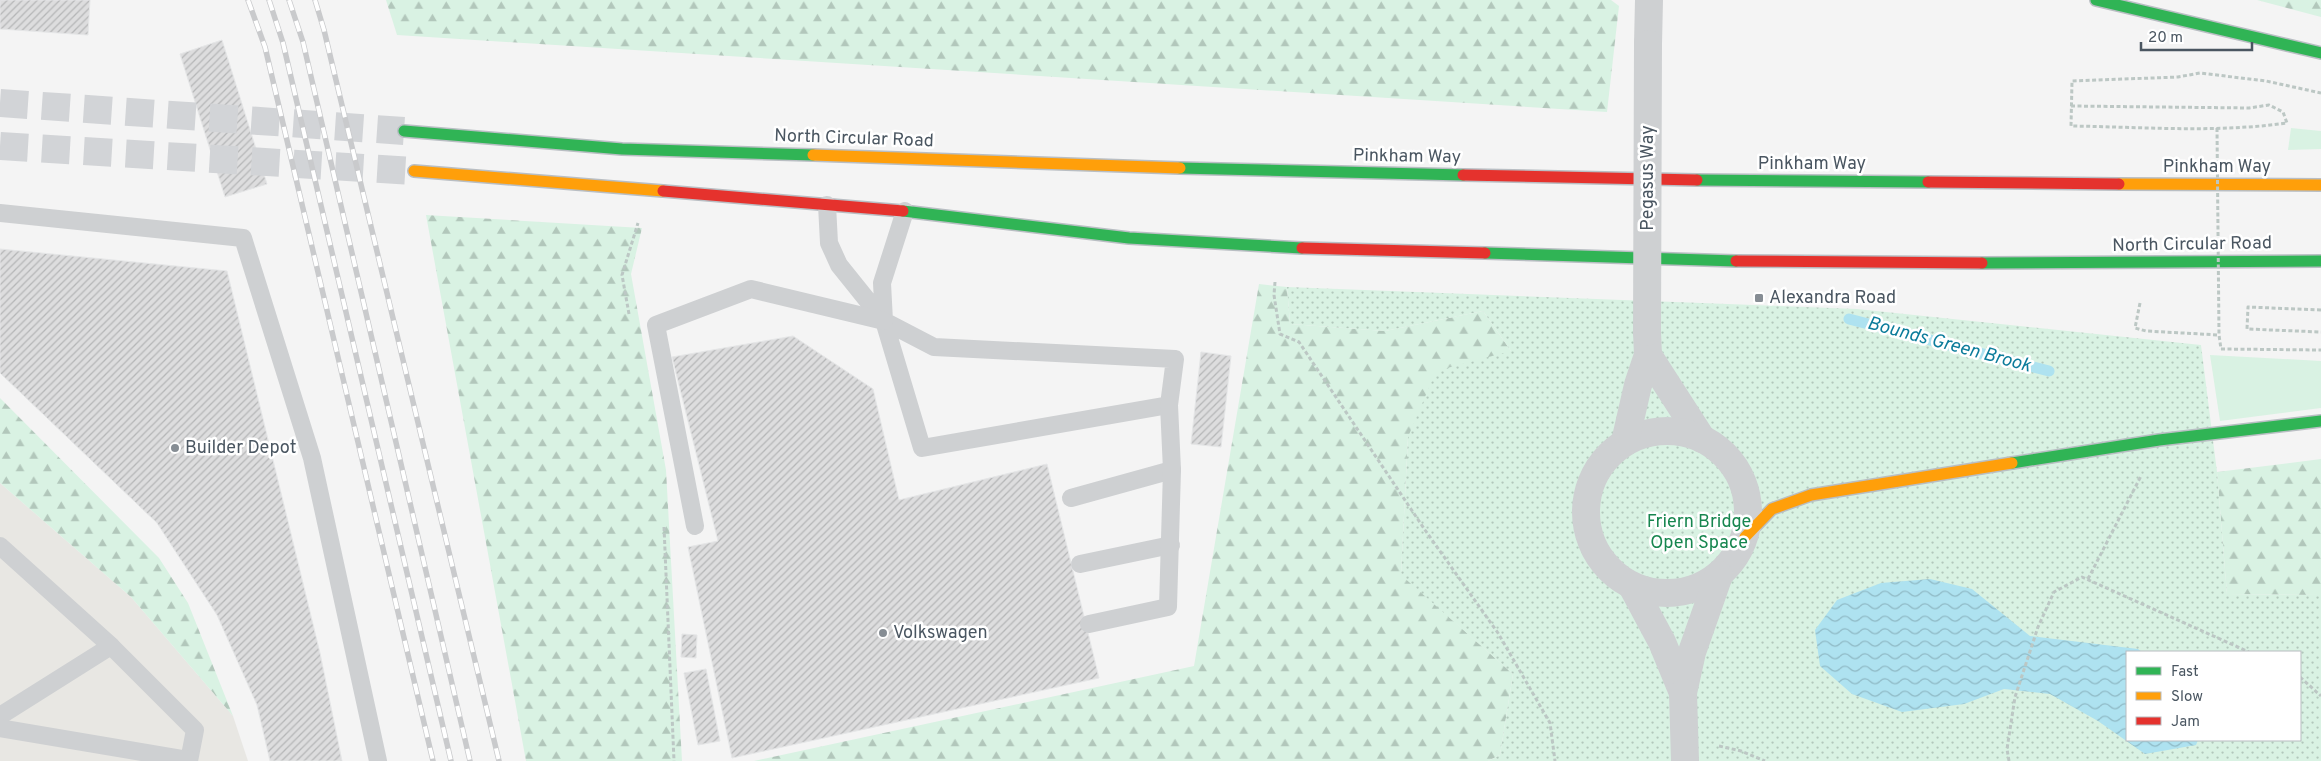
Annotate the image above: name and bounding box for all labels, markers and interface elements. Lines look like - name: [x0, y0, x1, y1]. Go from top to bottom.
- scale bar: [2141, 20, 2252, 52]
- text: 20 m: [2148, 29, 2183, 48]
- street label: North Circular Road: [774, 125, 934, 153]
- street label: Pegasus Way: [1637, 125, 1660, 231]
- street label: Pinkham Way: [1353, 145, 1461, 169]
- street label: Pinkham Way: [1758, 153, 1866, 176]
- street label: Pinkham Way: [2163, 156, 2271, 179]
- street label: North Circular Road: [2112, 232, 2272, 258]
- place label: Alexandra Road: [1769, 287, 1896, 310]
- marker: Alexandra Road: [1753, 292, 1765, 304]
- water label: Bounds Green Brook: [1865, 312, 2034, 378]
- place label: Builder Depot: [185, 437, 297, 460]
- marker: Builder Depot: [169, 442, 181, 454]
- park label: Friern Bridge Open Space: [1647, 511, 1751, 555]
- place label: Volkswagen: [893, 622, 988, 645]
- marker: Volkswagen: [877, 627, 889, 639]
- legend: [2126, 651, 2301, 741]
- text: Fast: [2171, 663, 2199, 682]
- text: Slow: [2171, 688, 2203, 707]
- text: Jam: [2171, 713, 2200, 732]

